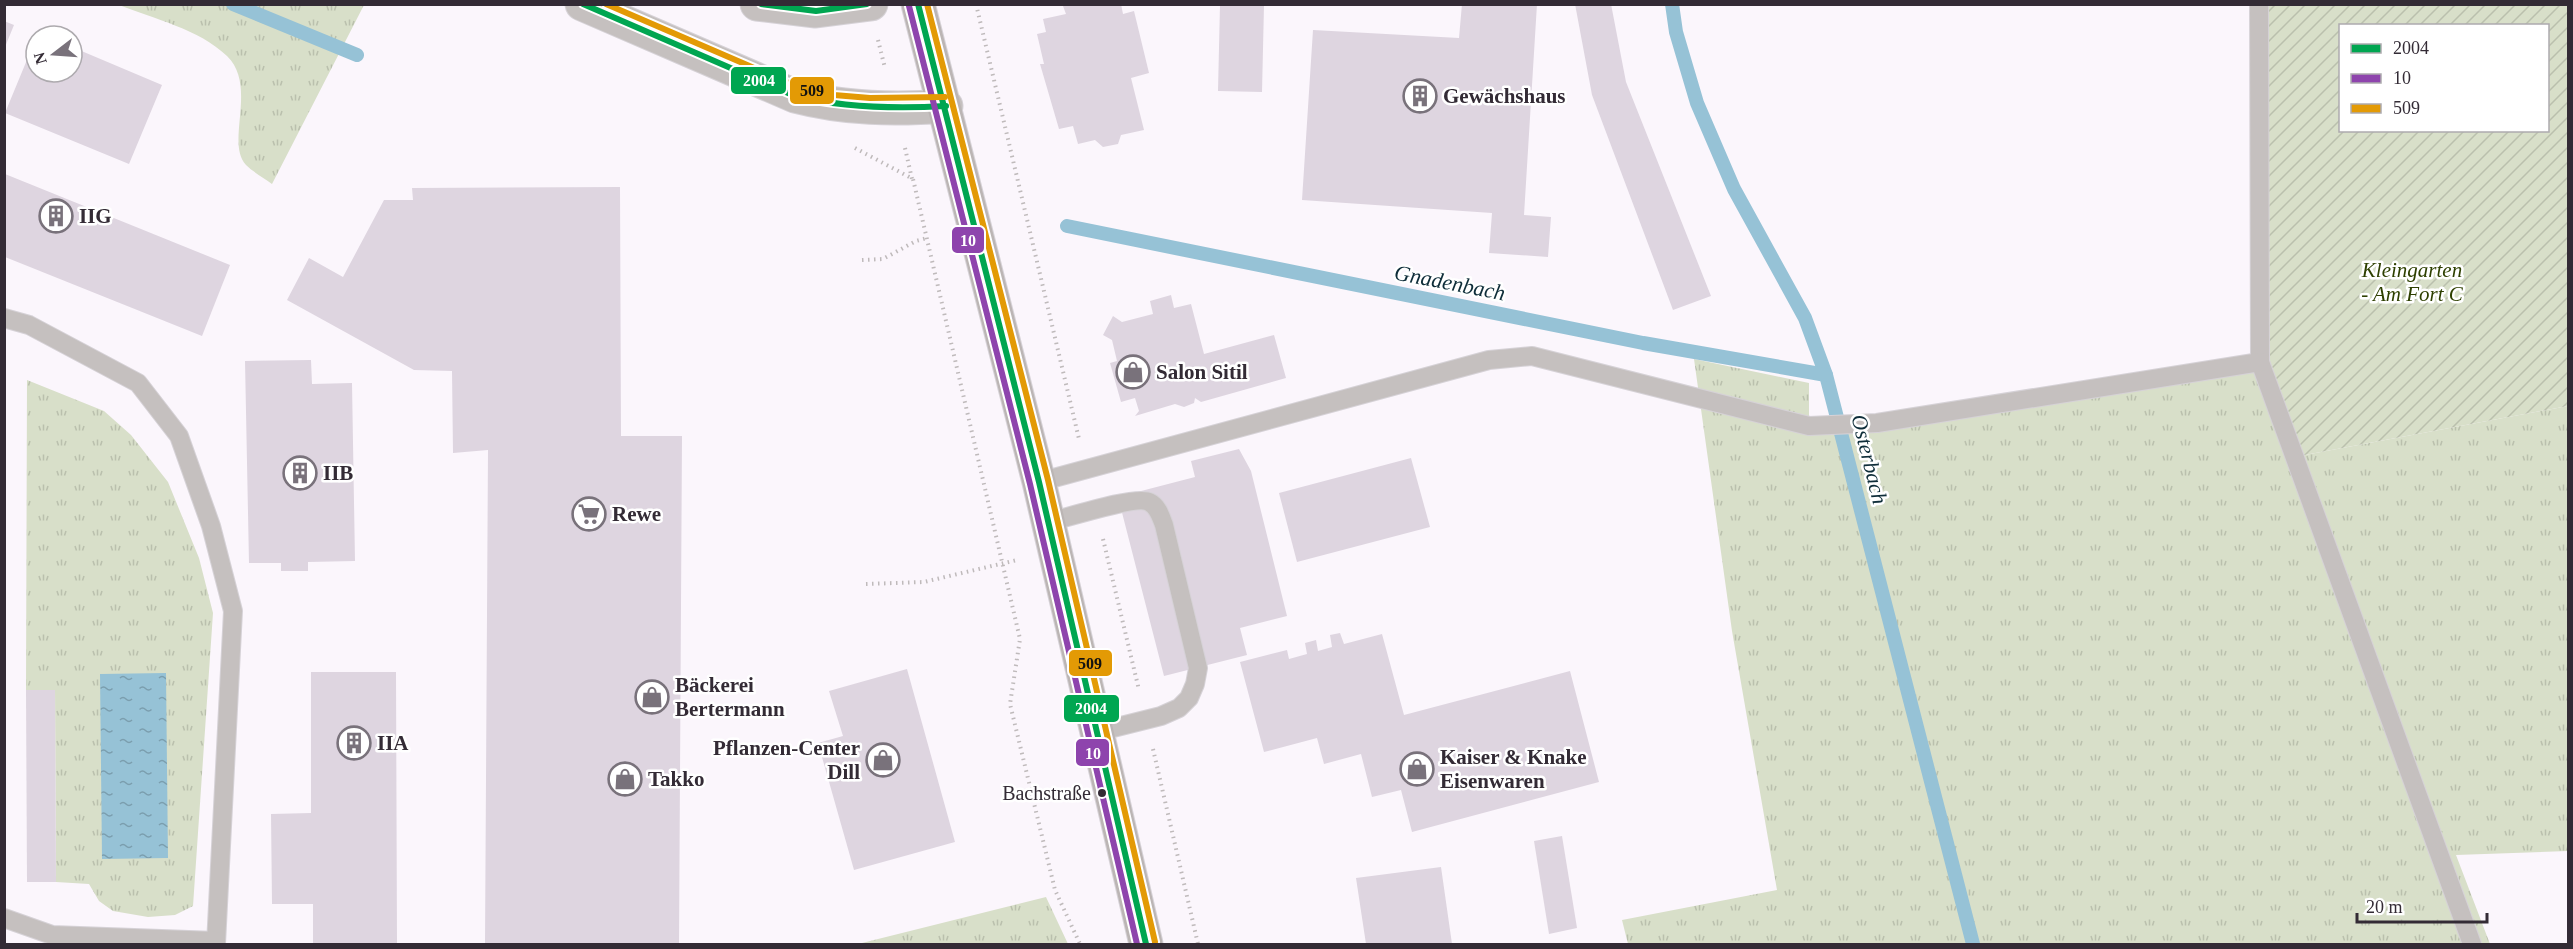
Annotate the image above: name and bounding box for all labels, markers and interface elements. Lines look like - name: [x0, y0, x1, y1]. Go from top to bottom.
- north arrow: [24, 24, 84, 84]
- legend: [2339, 24, 2549, 132]
- text: 2004: [2393, 38, 2429, 58]
- text: N: [30, 50, 50, 66]
- line badge: 2004: [730, 66, 787, 95]
- text: 10: [2393, 68, 2411, 88]
- text: 2004: [743, 72, 775, 89]
- line badge: 509: [789, 76, 835, 105]
- building icon: Gewächshaus: [1402, 78, 1438, 114]
- text: 509: [800, 82, 824, 99]
- place label: Gewächshaus: [1443, 84, 1566, 108]
- text: 509: [2393, 98, 2420, 118]
- building icon: IIG: [38, 198, 74, 234]
- place label: IIG: [79, 204, 112, 228]
- line badge: 10: [951, 226, 985, 254]
- text: 10: [960, 232, 976, 249]
- park label: Kleingarten - Am Fort C: [2361, 258, 2464, 306]
- water label: Gnadenbach: [1392, 259, 1507, 305]
- shop icon: Salon Sitil: [1115, 354, 1151, 390]
- place label: Salon Sitil: [1156, 360, 1248, 384]
- water label: Osterbach: [1846, 412, 1893, 507]
- building icon: IIB: [282, 455, 318, 491]
- place label: IIB: [323, 461, 353, 485]
- supermarket icon: Rewe: [571, 496, 607, 532]
- place label: Rewe: [612, 502, 661, 526]
- line badge: 509: [1068, 649, 1113, 677]
- text: 509: [1078, 655, 1102, 672]
- place label: Bäckerei Bertermann: [675, 673, 785, 721]
- shop icon: Bäckerei Bertermann: [634, 679, 670, 715]
- line badge: 2004: [1063, 694, 1120, 723]
- text: 2004: [1075, 700, 1107, 717]
- building icon: IIA: [336, 725, 372, 761]
- place label: IIA: [377, 731, 409, 755]
- place label: Pflanzen-Center Dill: [713, 736, 860, 784]
- line badge: 10: [1075, 738, 1110, 767]
- shop icon: Pflanzen-Center Dill: [865, 742, 901, 778]
- text: 10: [1085, 745, 1101, 762]
- place label: Kaiser & Knake Eisenwaren: [1440, 745, 1587, 793]
- shop icon: Kaiser & Knake Eisenwaren: [1399, 751, 1435, 787]
- shop icon: Takko: [607, 761, 643, 797]
- place label: Takko: [648, 767, 704, 791]
- place label: Bachstraße: [1002, 782, 1091, 804]
- marker: Bachstraße: [1096, 787, 1108, 799]
- scale bar: [2357, 886, 2488, 924]
- text: 20 m: [2366, 897, 2403, 917]

